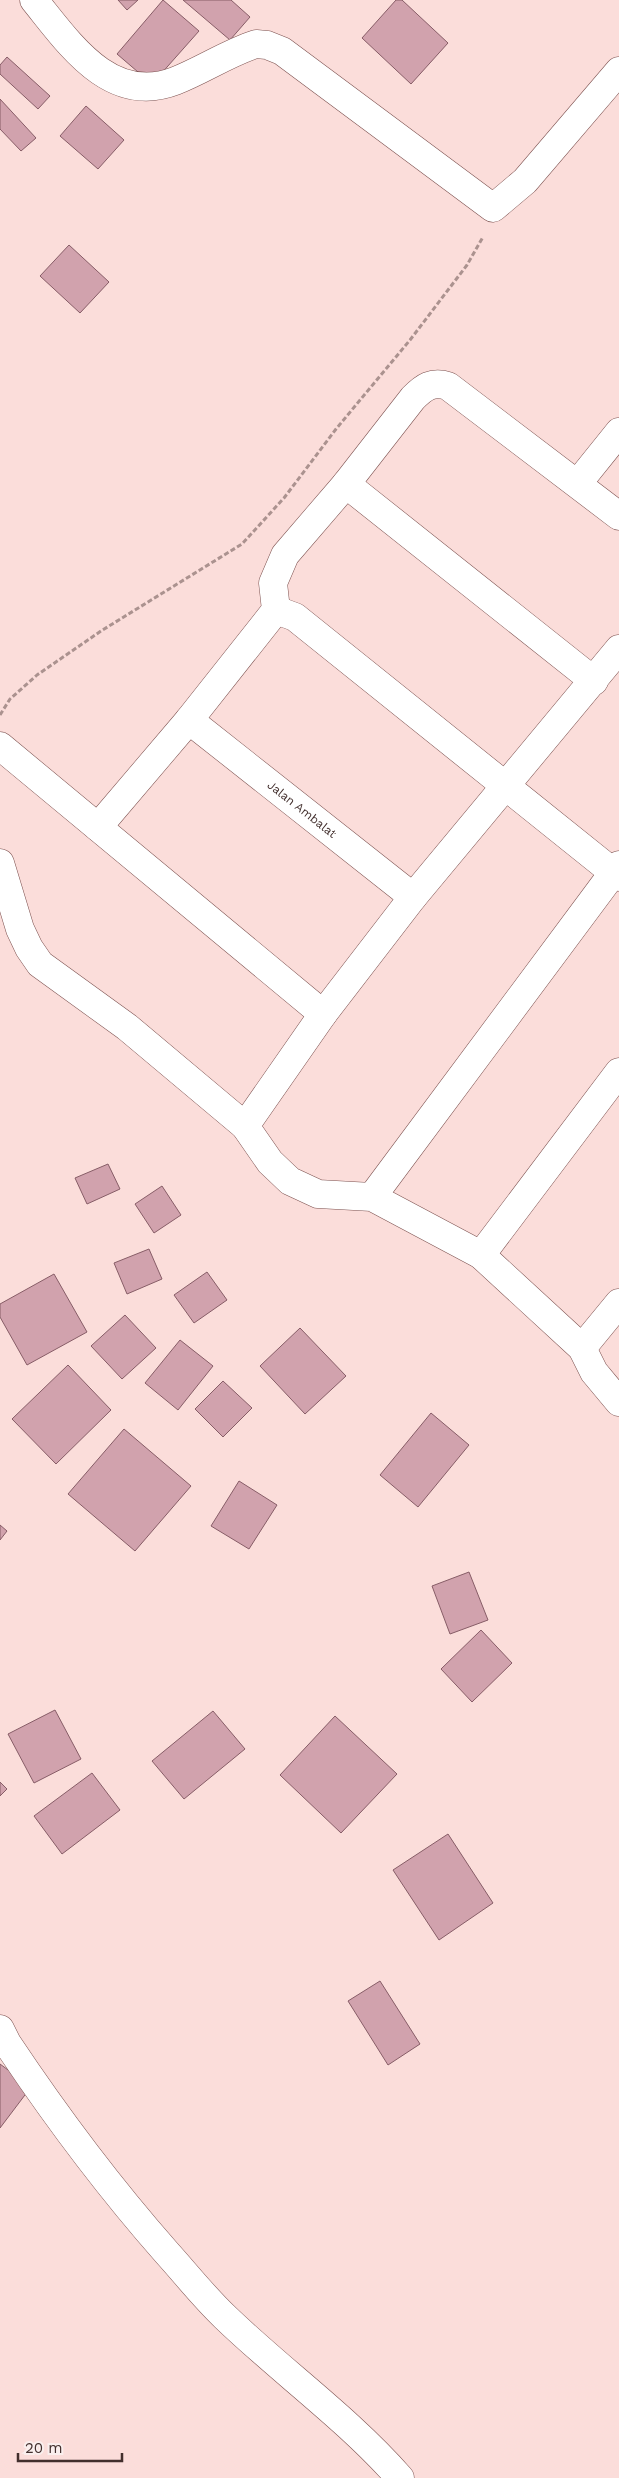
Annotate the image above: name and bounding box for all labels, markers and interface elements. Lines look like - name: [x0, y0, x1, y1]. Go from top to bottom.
- street label: Jalan Ambalat: [265, 778, 339, 841]
- scale bar: [18, 2430, 121, 2462]
- text: 20 m: [25, 2439, 63, 2457]

